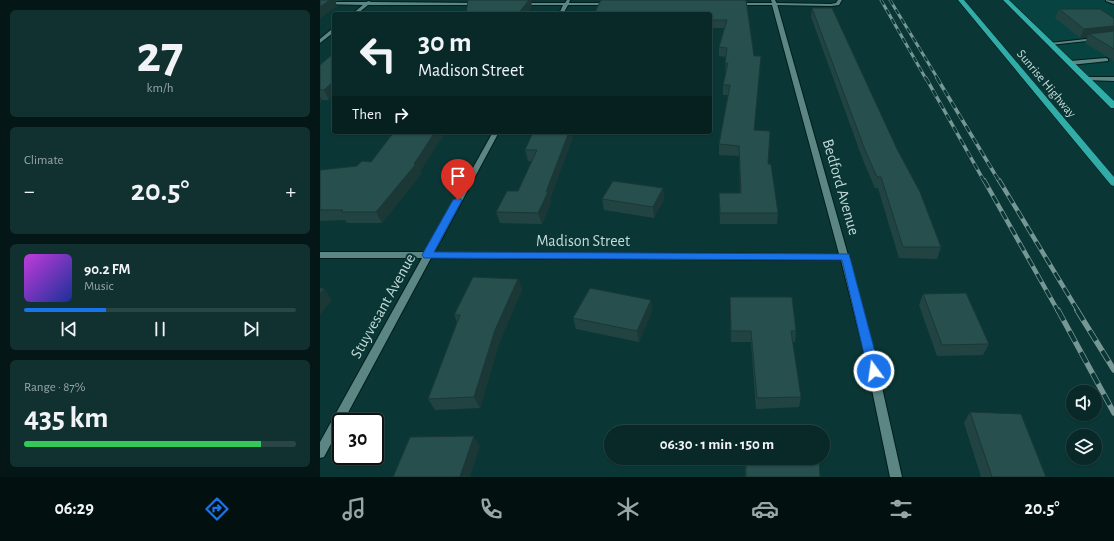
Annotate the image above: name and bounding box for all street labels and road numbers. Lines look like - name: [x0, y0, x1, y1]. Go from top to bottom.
- street label: Sunrise Highway: [1014, 48, 1078, 121]
- street label: Bedford Avenue: [820, 137, 862, 237]
- street label: Madison Street: [536, 233, 630, 249]
- street label: Stuyvesant Avenue: [348, 251, 419, 362]

